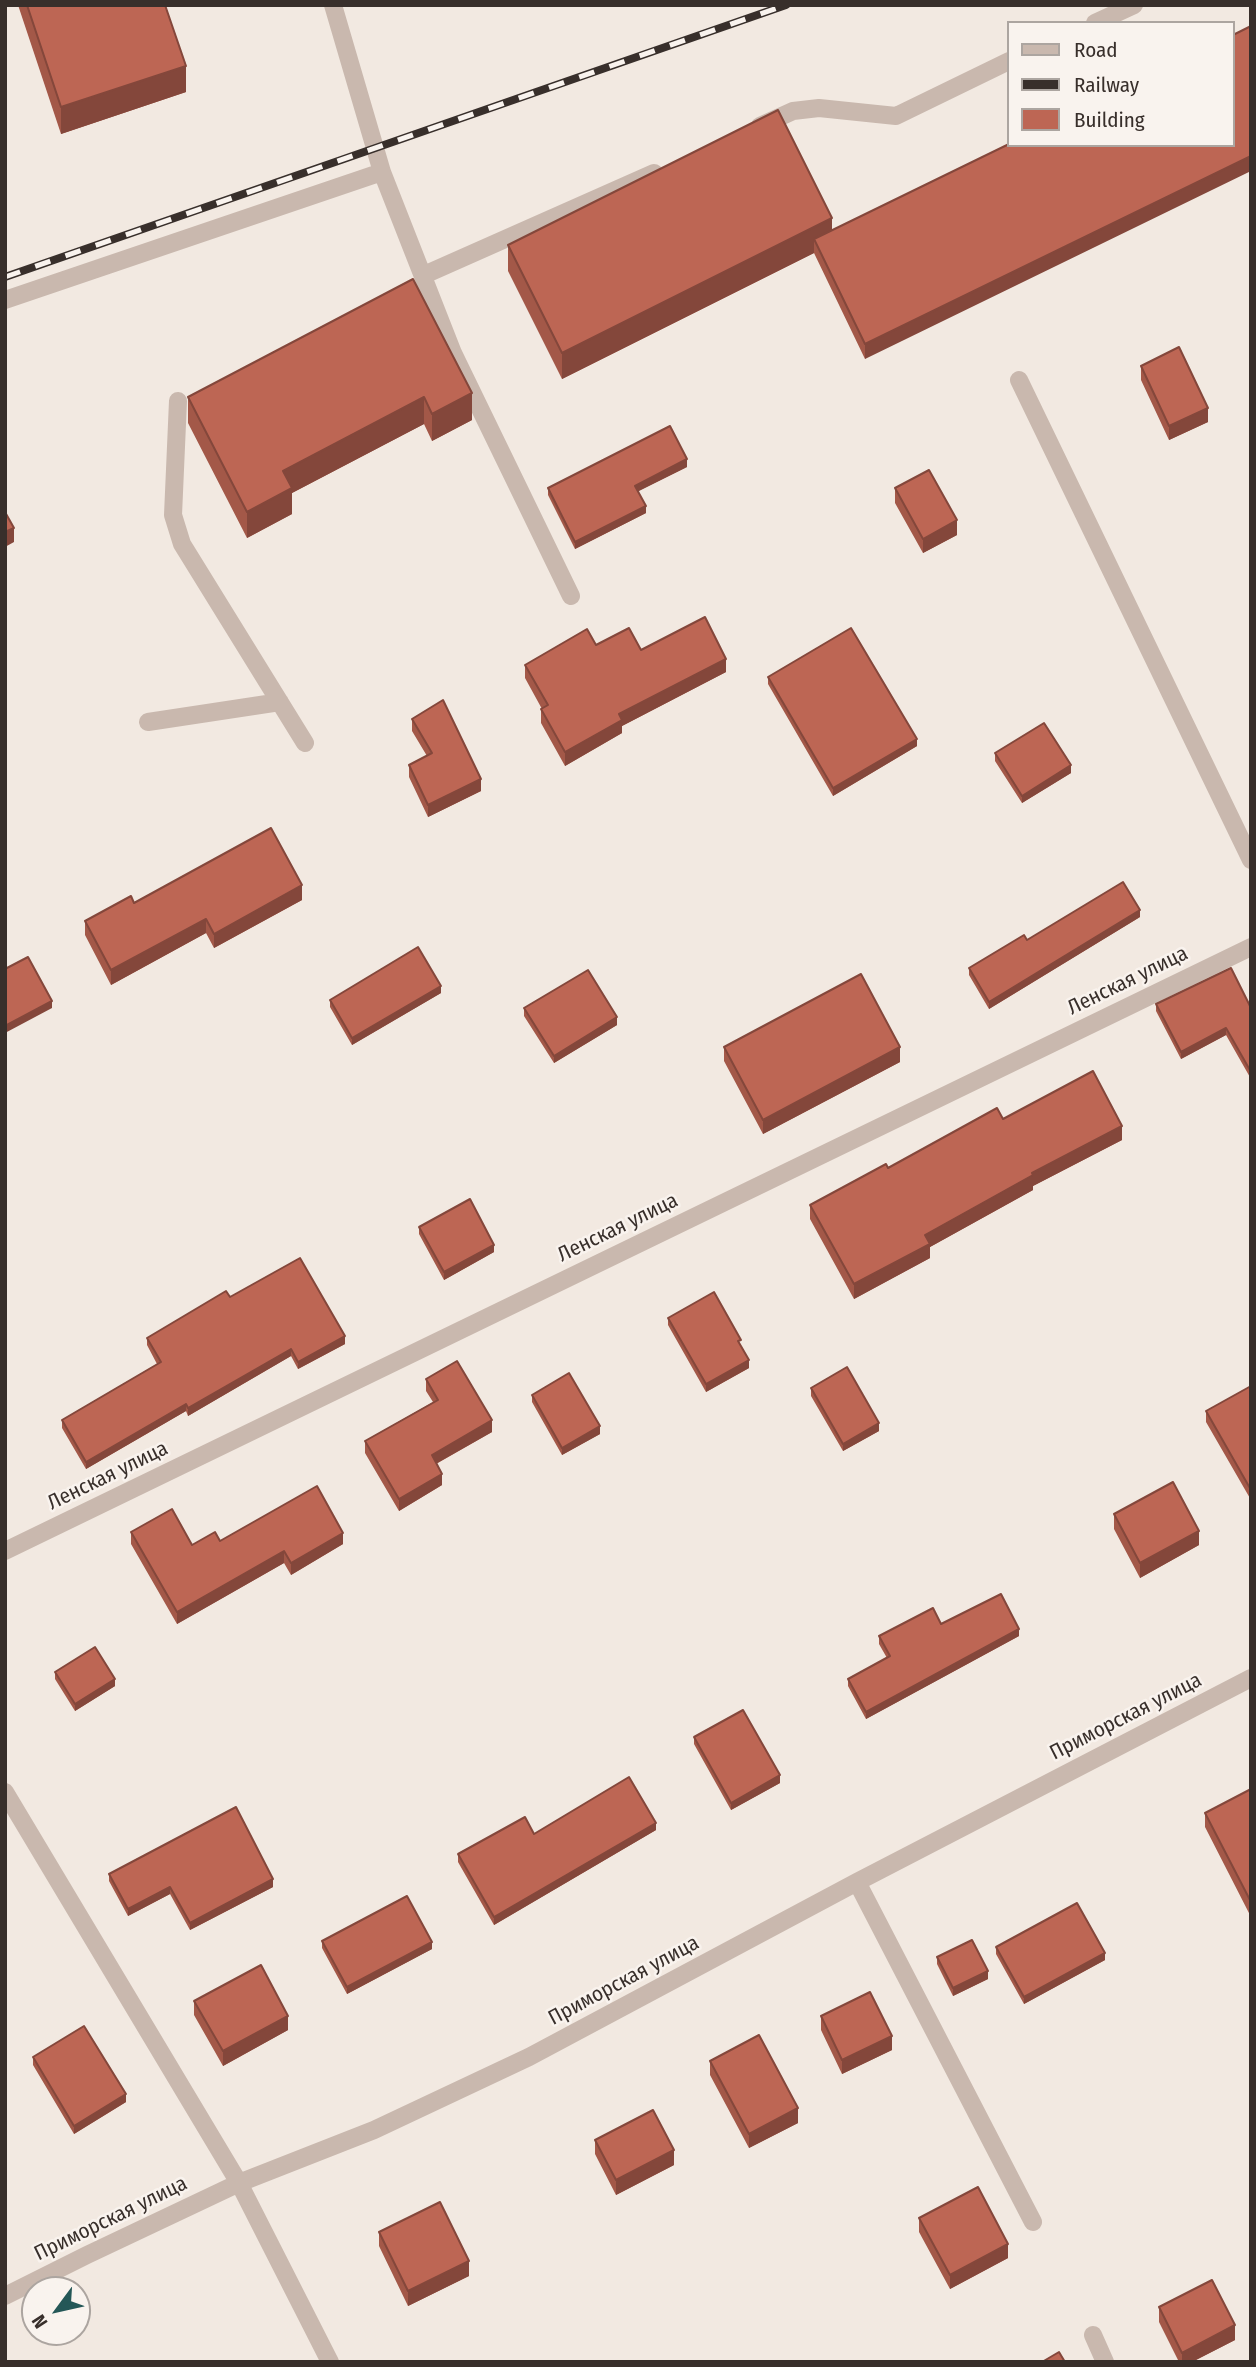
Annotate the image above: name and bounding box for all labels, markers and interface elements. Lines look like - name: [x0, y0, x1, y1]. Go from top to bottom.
- legend: [1007, 21, 1235, 147]
- text: Road: [1074, 37, 1118, 63]
- text: Railway: [1074, 72, 1139, 98]
- text: Building: [1074, 107, 1145, 133]
- street label: Ленская улица: [1064, 941, 1192, 1021]
- street label: Ленская улица: [554, 1188, 682, 1268]
- street label: Ленская улица: [44, 1436, 172, 1516]
- street label: Приморская улица: [1046, 1668, 1206, 1766]
- street label: Приморская улица: [544, 1931, 704, 2031]
- street label: Приморская улица: [30, 2171, 192, 2267]
- north arrow: [21, 2276, 91, 2346]
- text: N: [27, 2311, 52, 2333]

